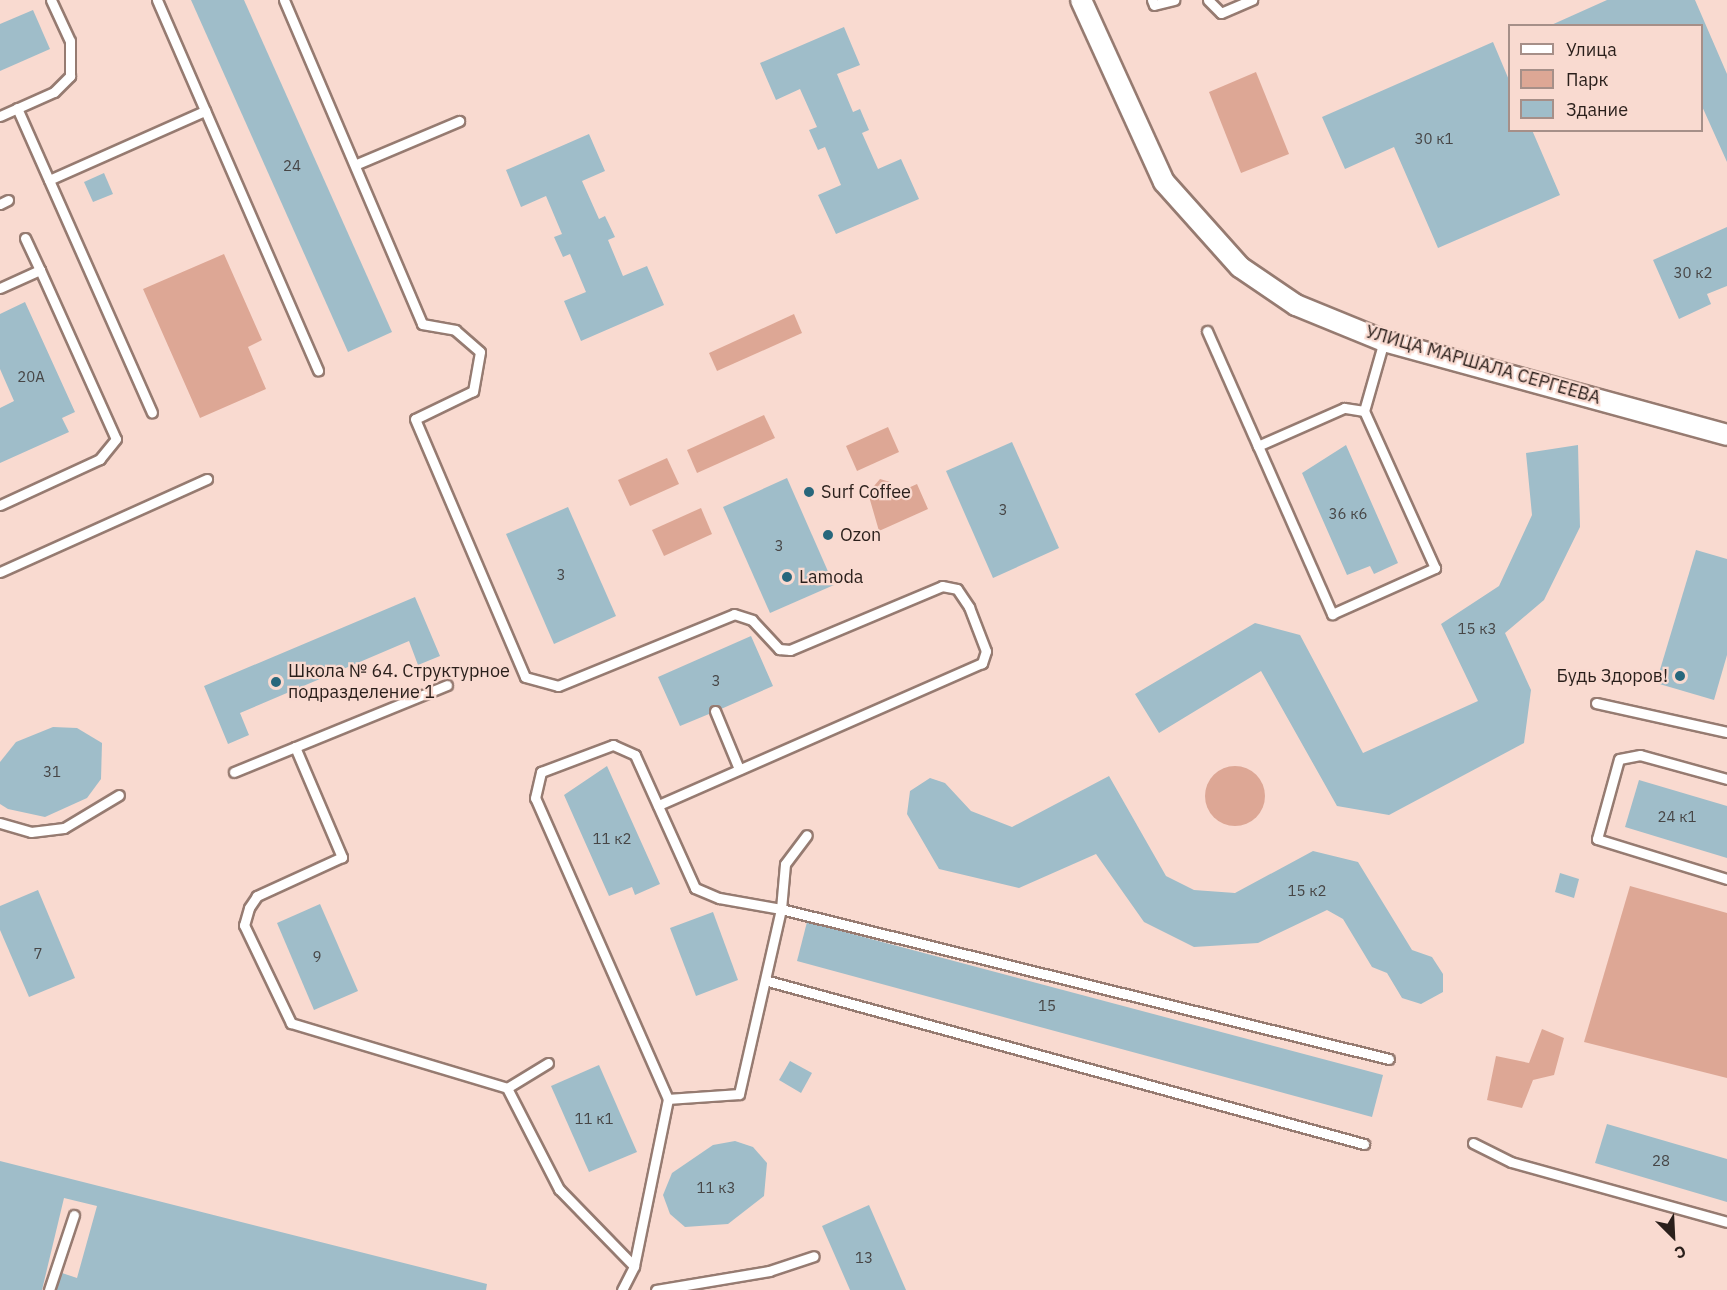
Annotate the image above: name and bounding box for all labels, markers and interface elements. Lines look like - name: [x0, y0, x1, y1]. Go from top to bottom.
- legend: [1508, 24, 1703, 132]
- text: Улица: [1566, 38, 1617, 61]
- text: Парк: [1566, 68, 1608, 91]
- text: Здание: [1566, 98, 1628, 121]
- house number: 30 к1: [1415, 130, 1453, 148]
- house number: 24: [283, 157, 301, 175]
- house number: 30 к2: [1674, 264, 1712, 282]
- street label: УЛИЦА МАРШАЛА СЕРГЕЕВА: [1363, 321, 1603, 409]
- house number: 20А: [17, 368, 45, 386]
- place label: Surf Coffee: [821, 481, 911, 503]
- marker: Surf Coffee: [802, 485, 816, 499]
- house number: 3: [999, 501, 1007, 519]
- house number: 36 к6: [1329, 505, 1367, 523]
- place label: Ozon: [840, 524, 881, 546]
- marker: Ozon: [821, 528, 835, 542]
- house number: 3: [775, 537, 783, 555]
- house number: 3: [557, 566, 565, 584]
- place label: Lamoda: [799, 566, 863, 588]
- marker: Lamoda: [780, 570, 794, 584]
- house number: 15 к3: [1458, 620, 1496, 638]
- place label: Школа № 64. Структурное подразделение 1: [288, 661, 510, 704]
- place label: Будь Здоров!: [1557, 665, 1668, 687]
- marker: Будь Здоров!: [1673, 669, 1687, 683]
- house number: 3: [712, 672, 720, 690]
- marker: Школа № 64. Структурное подразделение 1: [269, 675, 283, 689]
- house number: 31: [43, 763, 61, 781]
- house number: 24 к1: [1658, 808, 1696, 826]
- house number: 11 к2: [593, 830, 631, 848]
- house number: 15 к2: [1288, 882, 1326, 900]
- house number: 7: [34, 945, 42, 963]
- house number: 9: [313, 948, 321, 966]
- house number: 15: [1038, 997, 1056, 1015]
- house number: 11 к1: [575, 1110, 613, 1128]
- house number: 28: [1652, 1152, 1670, 1170]
- house number: 11 к3: [697, 1179, 735, 1197]
- north arrow: [1643, 1206, 1703, 1266]
- text: С: [1672, 1241, 1689, 1264]
- house number: 13: [855, 1249, 873, 1267]

